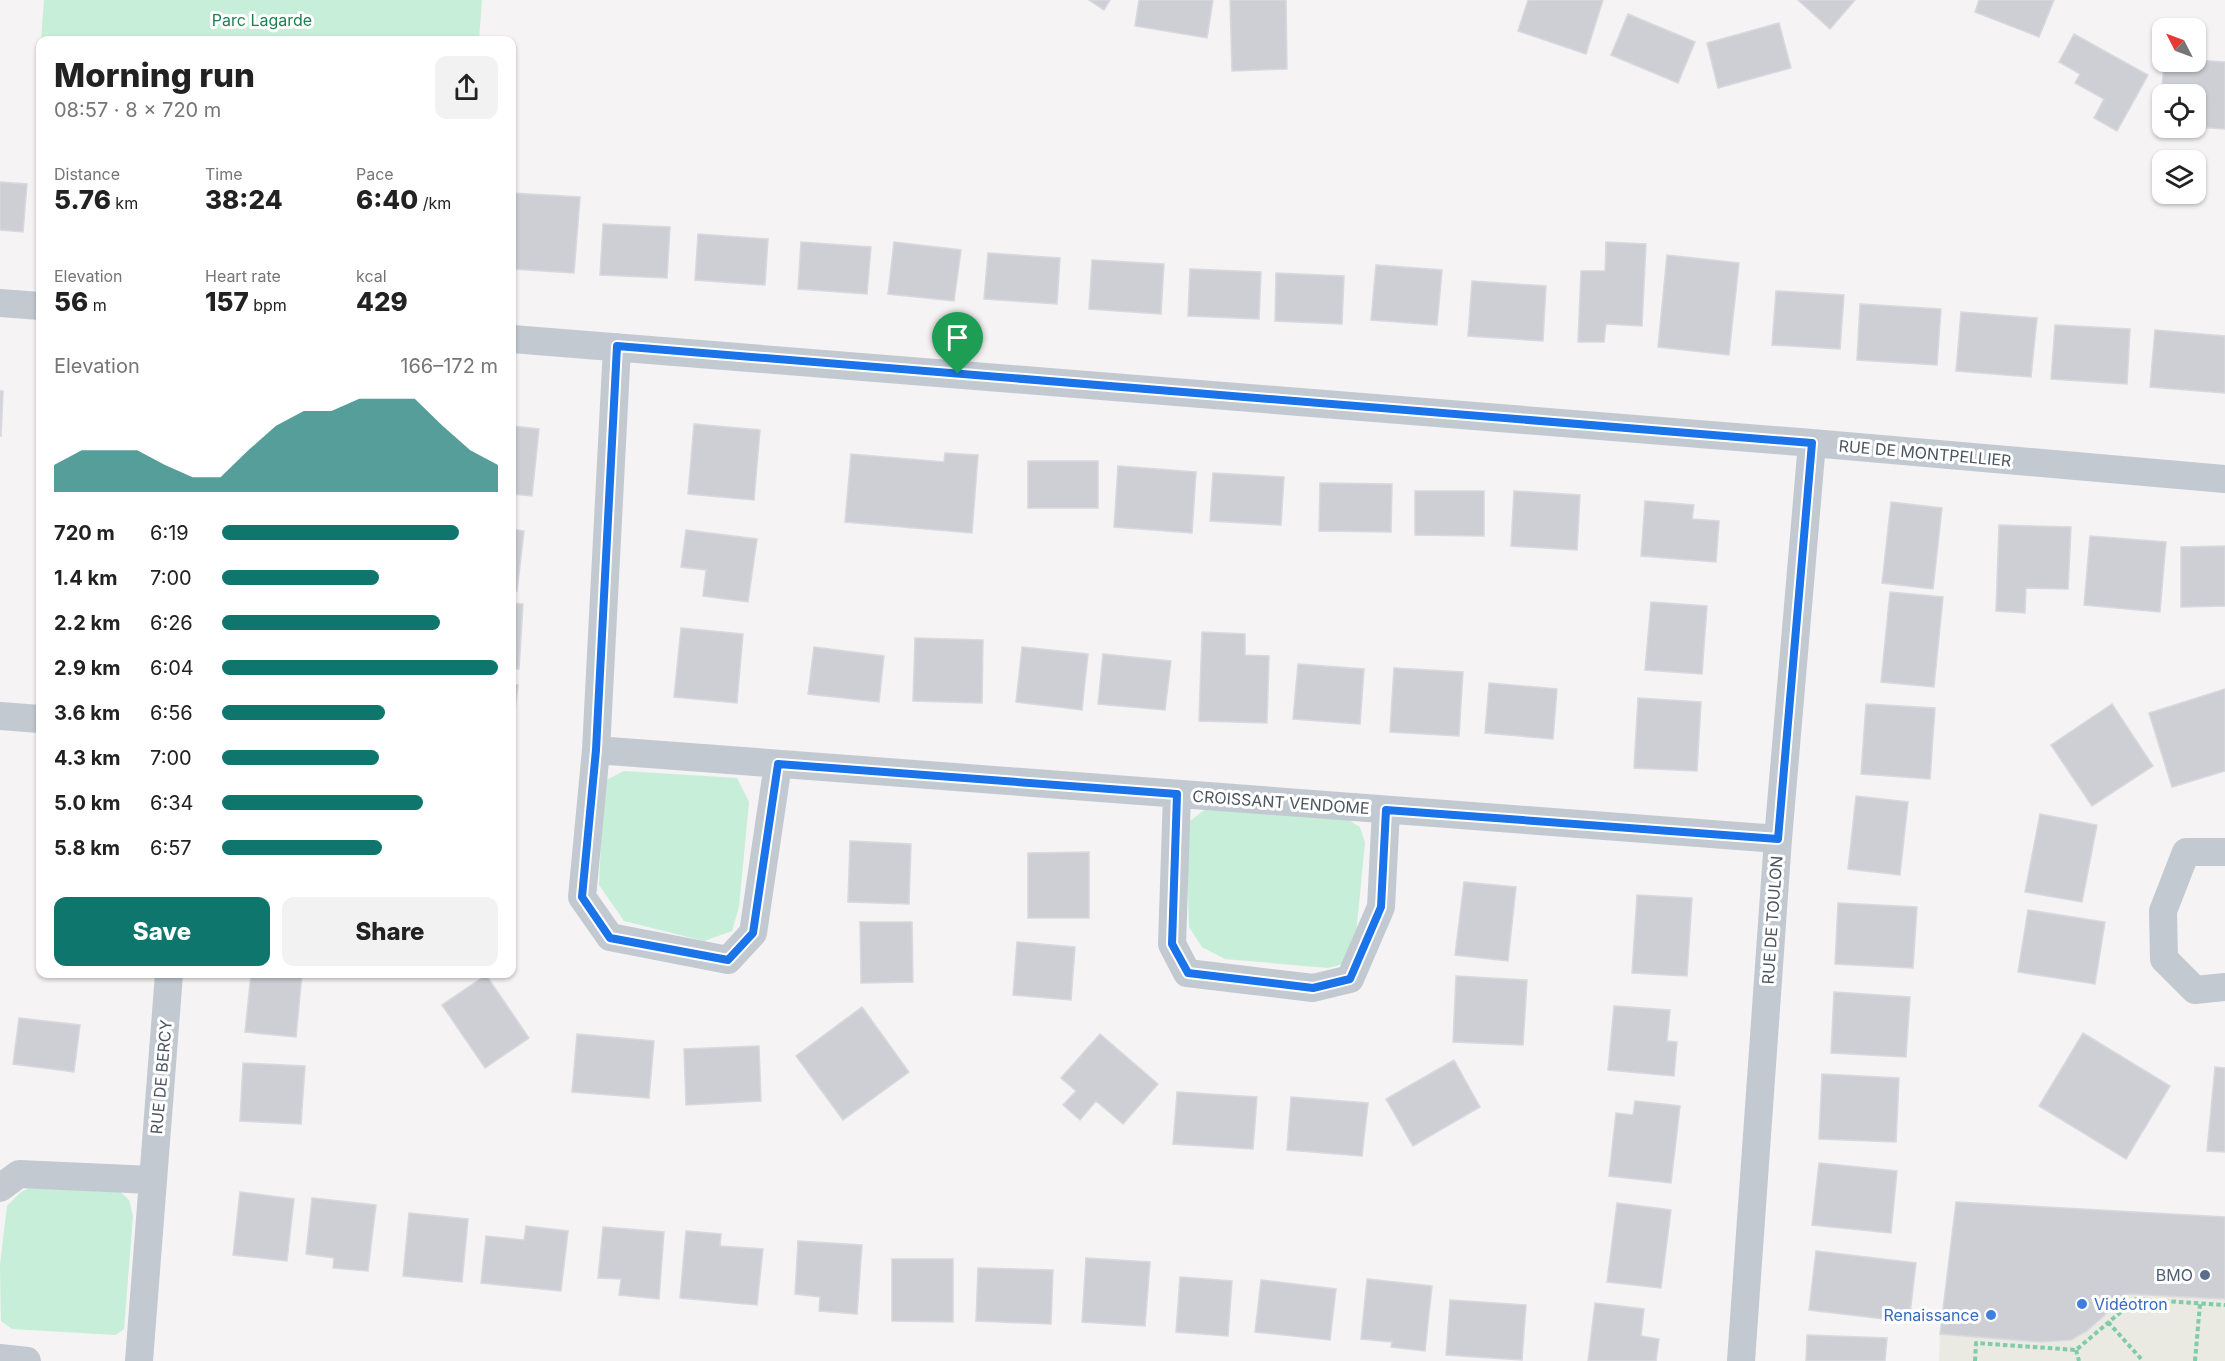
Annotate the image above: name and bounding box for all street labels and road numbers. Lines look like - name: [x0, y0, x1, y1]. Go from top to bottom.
- street label: RUE DE MONTPELLIER: [1838, 435, 2012, 471]
- street label: CROISSANT VENDOME: [1192, 786, 1370, 818]
- street label: RUE DE TOULON: [1758, 855, 1786, 985]
- street label: RUE DE BERCY: [146, 1019, 176, 1135]

